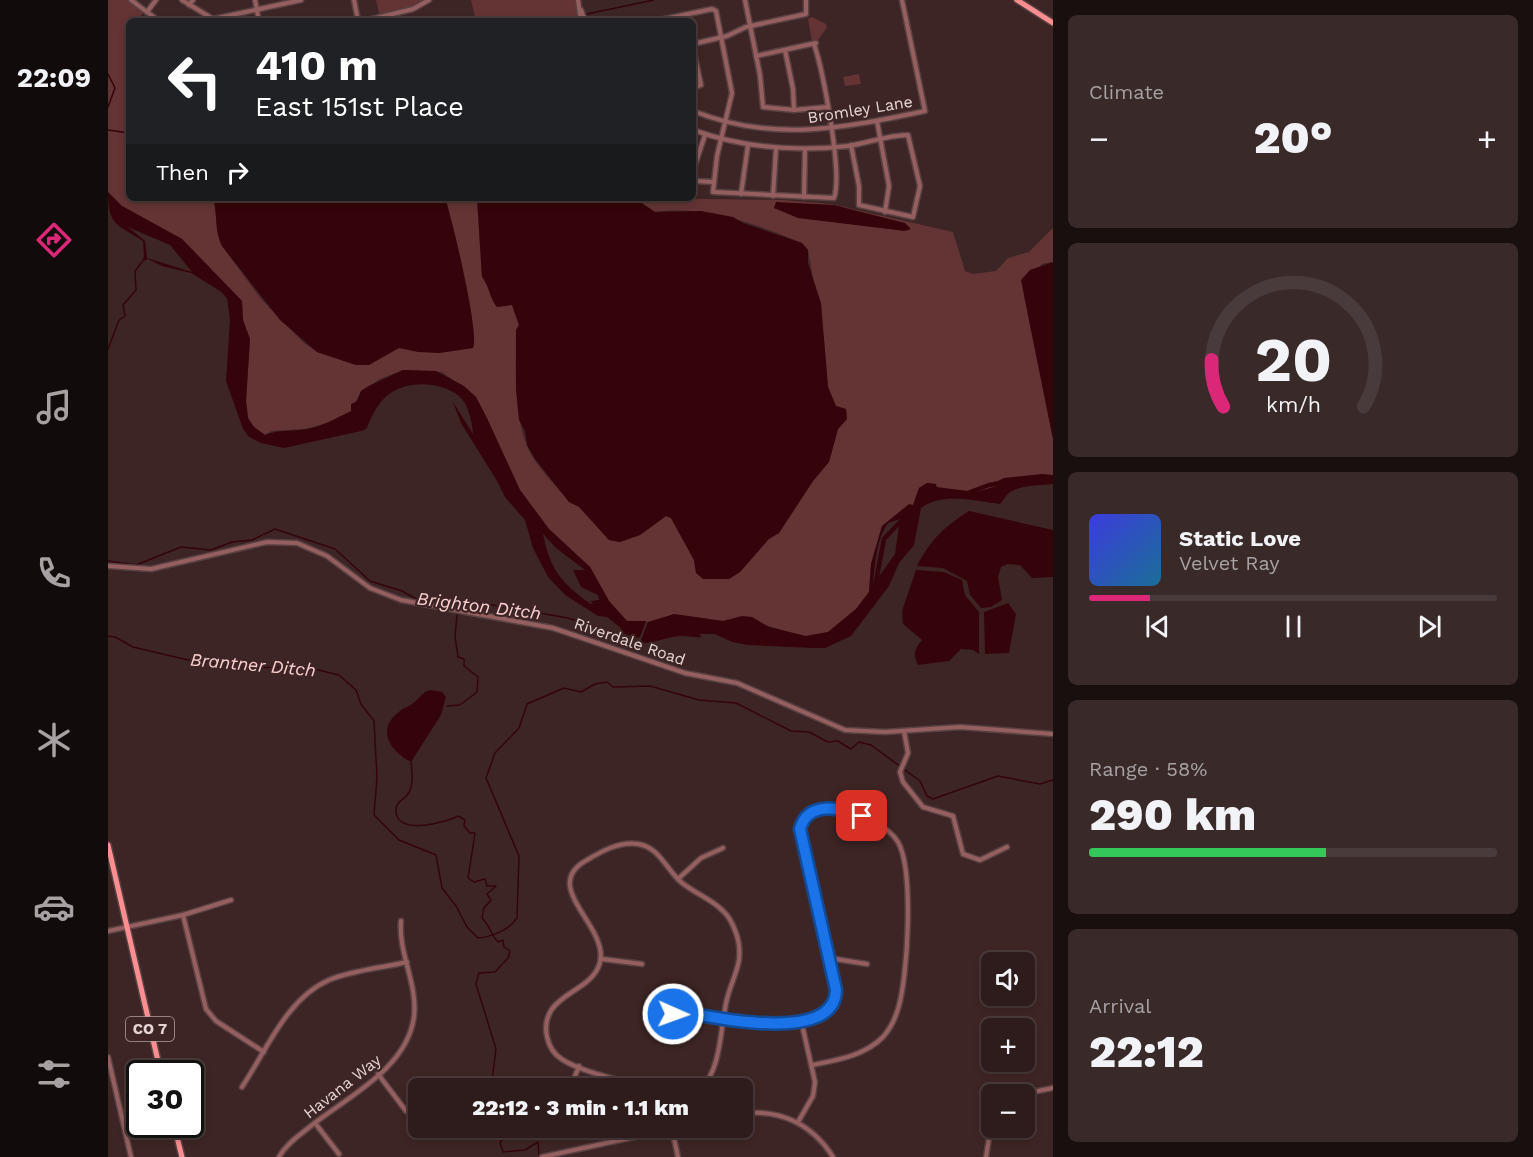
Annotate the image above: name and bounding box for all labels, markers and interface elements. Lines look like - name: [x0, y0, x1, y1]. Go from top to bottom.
- text: 410 m: [255, 41, 378, 90]
- icon: left: [156, 42, 234, 120]
- text: 22:09: [17, 62, 91, 94]
- text: Climate: [1089, 80, 1164, 104]
- text: East 151st Place: [255, 91, 464, 123]
- street label: Bromley Lane: [806, 92, 914, 127]
- text: 20°: [1253, 111, 1333, 164]
- text: −: [1089, 119, 1109, 158]
- text: +: [1477, 119, 1497, 158]
- icon: right: [221, 156, 254, 189]
- text: Then: [156, 160, 209, 185]
- icon: directions: [33, 219, 75, 261]
- text: 20: [1254, 323, 1332, 396]
- icon: music: [33, 386, 75, 428]
- text: km/h: [1265, 393, 1321, 418]
- text: Static Love: [1179, 526, 1301, 551]
- text: Velvet Ray: [1179, 551, 1280, 575]
- icon: phone: [33, 552, 75, 594]
- water label: Brighton Ditch: [416, 587, 542, 624]
- icon: previous: [1141, 610, 1174, 643]
- icon: pause: [1277, 610, 1310, 643]
- icon: next: [1413, 610, 1446, 643]
- street label: Riverdale Road: [572, 614, 688, 669]
- water label: Brantner Ditch: [189, 649, 317, 680]
- icon: climate: [33, 719, 75, 761]
- text: Range · 58%: [1089, 757, 1207, 781]
- text: 290 km: [1089, 788, 1256, 841]
- pin: [836, 790, 887, 841]
- icon: arrive: [845, 799, 878, 832]
- icon: car: [33, 886, 75, 928]
- map controls: [981, 952, 1035, 1138]
- button: sound: [981, 952, 1035, 1006]
- position arrow: [641, 982, 705, 1046]
- text: Arrival: [1089, 994, 1151, 1018]
- road number: CO 7: [126, 1017, 174, 1041]
- button: +: [981, 1018, 1035, 1072]
- text: 22:12: [1089, 1025, 1204, 1078]
- street label: Havana Way: [300, 1050, 385, 1122]
- icon: filters: [33, 1053, 75, 1095]
- speed limit sign: 30: [126, 1060, 204, 1138]
- button: −: [981, 1084, 1035, 1138]
- text: 22:12 · 3 min · 1.1 km: [472, 1095, 689, 1120]

